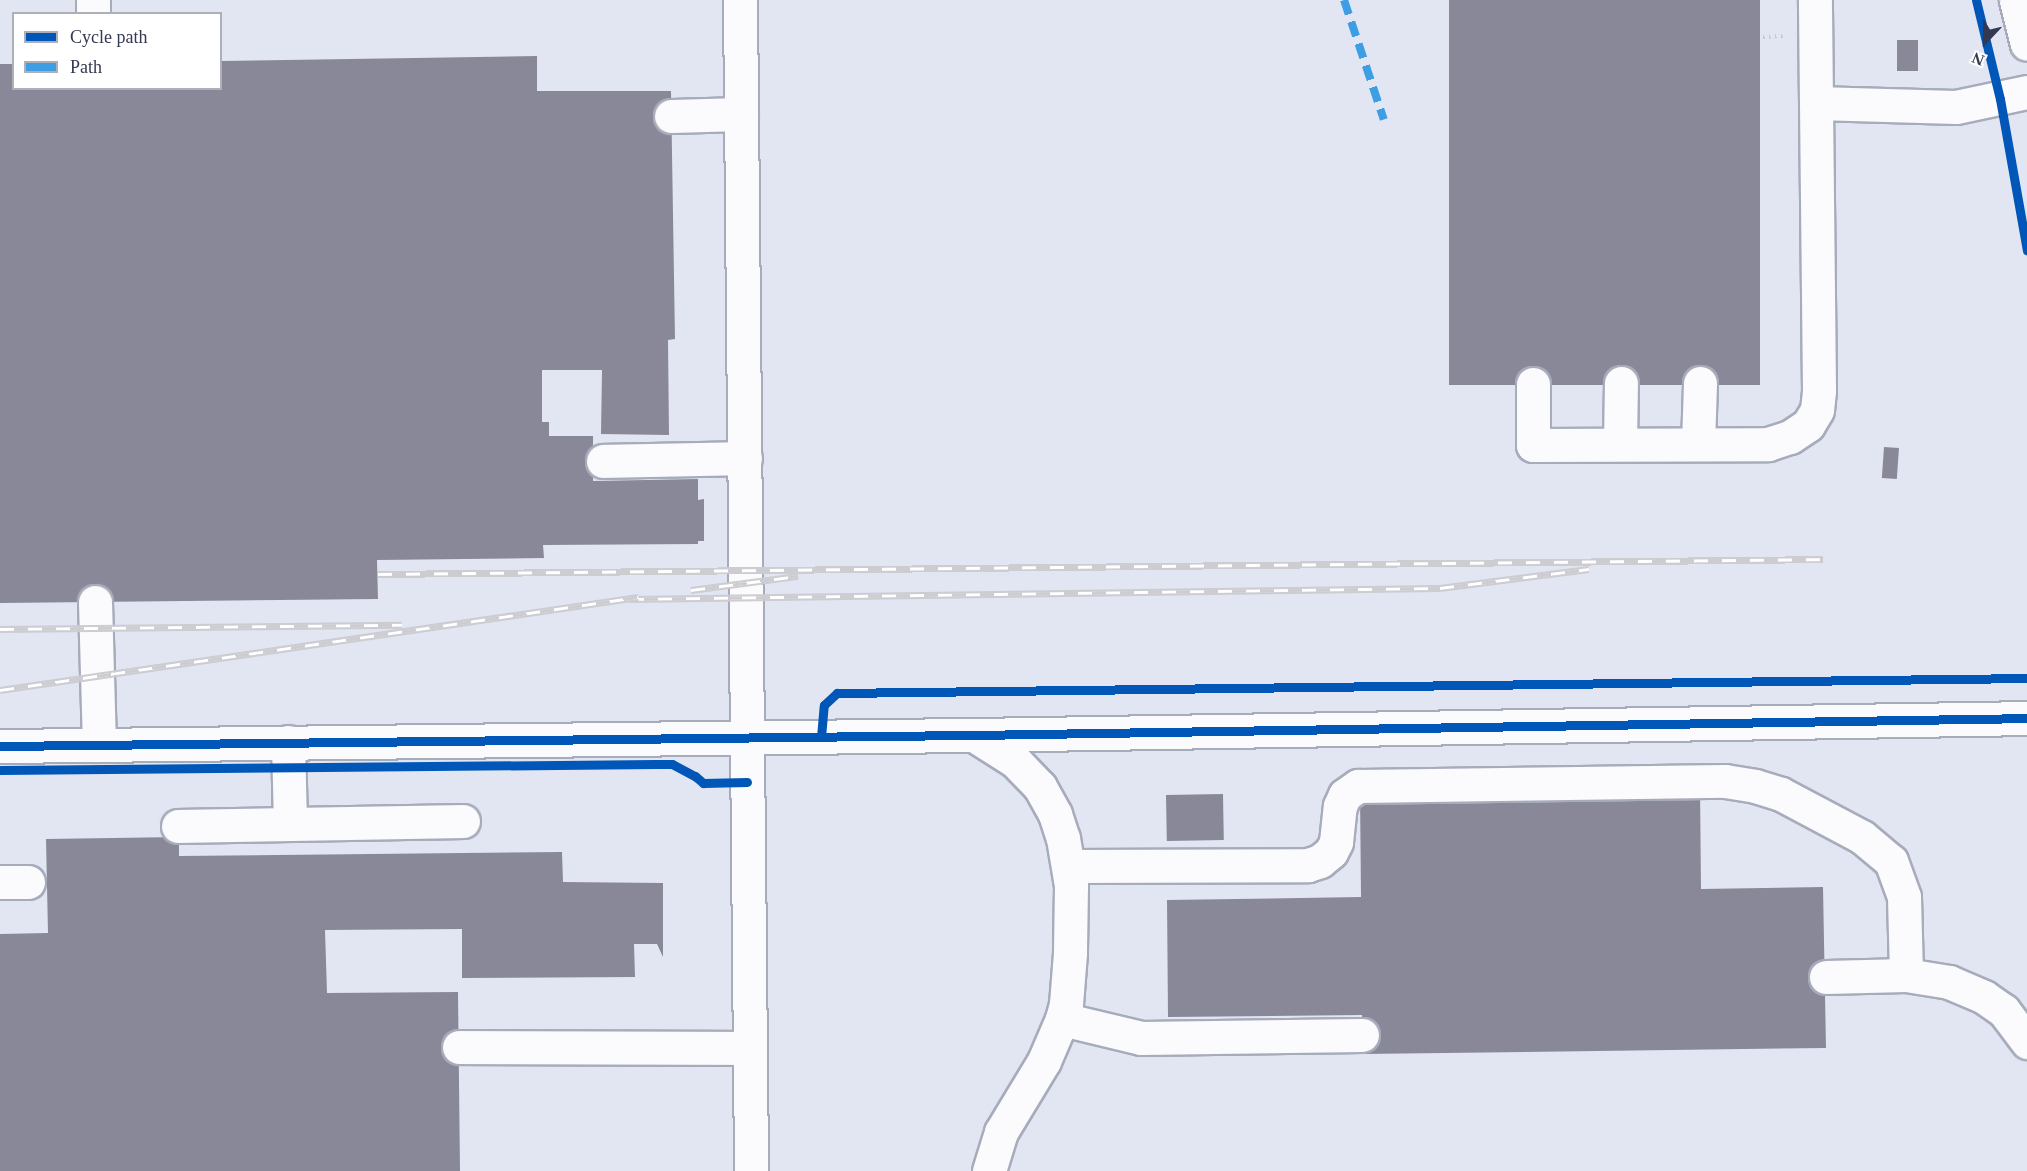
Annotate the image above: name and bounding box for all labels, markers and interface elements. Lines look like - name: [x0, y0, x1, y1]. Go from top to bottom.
- legend: [12, 12, 222, 90]
- north arrow: [1955, 12, 2015, 72]
- text: Cycle path: [70, 27, 147, 47]
- text: N: [1970, 49, 1987, 69]
- text: Path: [70, 57, 102, 77]

